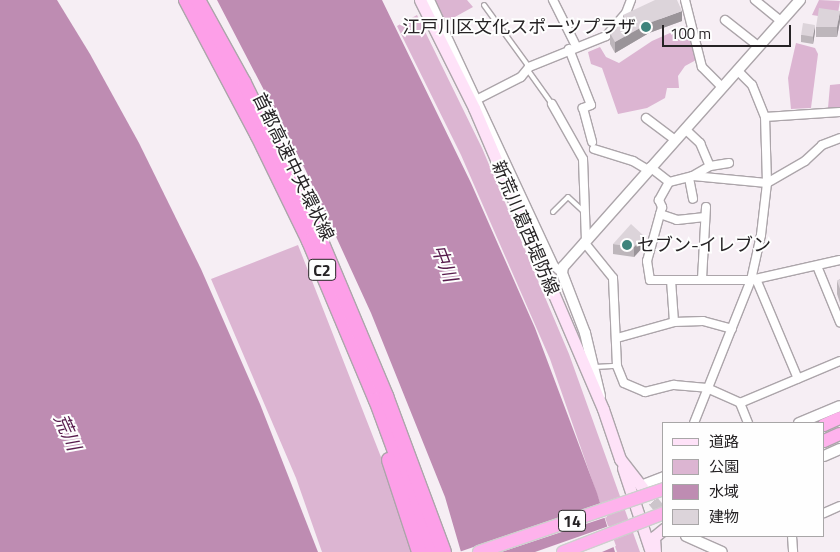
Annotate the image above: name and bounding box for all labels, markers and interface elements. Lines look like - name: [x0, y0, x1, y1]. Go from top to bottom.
- scale bar: [665, 15, 794, 47]
- place label: 江戸川区文化スポーツプラザ: [402, 16, 636, 38]
- marker: 江戸川区文化スポーツプラザ: [640, 21, 652, 33]
- text: 100 m: [670, 22, 711, 45]
- street label: 首都高速中央環状線: [248, 89, 338, 245]
- street label: 新荒川葛西堤防線: [487, 158, 563, 298]
- place label: セブン-イレブン: [637, 234, 771, 256]
- marker: セブン-イレブン: [621, 239, 633, 251]
- water label: 中川: [428, 241, 462, 285]
- road number: C2: [307, 256, 337, 284]
- water label: 荒川: [50, 410, 86, 454]
- legend: [662, 422, 825, 537]
- text: 道路: [709, 430, 739, 453]
- text: 公園: [709, 455, 739, 478]
- text: 水域: [709, 480, 739, 503]
- text: 建物: [709, 505, 739, 528]
- road number: 14: [557, 508, 587, 534]

